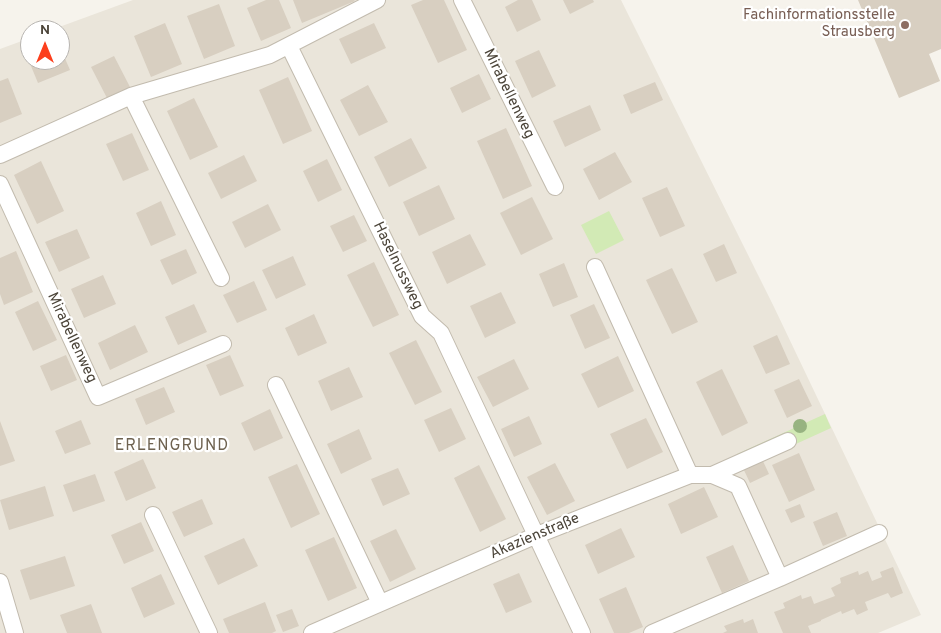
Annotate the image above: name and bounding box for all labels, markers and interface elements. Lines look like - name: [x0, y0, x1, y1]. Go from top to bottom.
- place label: Fachinformationsstelle Strausberg: [743, 7, 895, 42]
- marker: Fachinformationsstelle Strausberg: [899, 19, 911, 31]
- north arrow: [20, 20, 70, 70]
- text: N: [40, 22, 50, 39]
- street label: Mirabellenweg: [478, 46, 538, 142]
- street label: Haselnussweg: [368, 219, 426, 313]
- street label: Mirabellenweg: [42, 290, 100, 386]
- district label: ERLENGRUND: [113, 437, 231, 457]
- street label: Akazienstraße: [488, 510, 582, 564]

